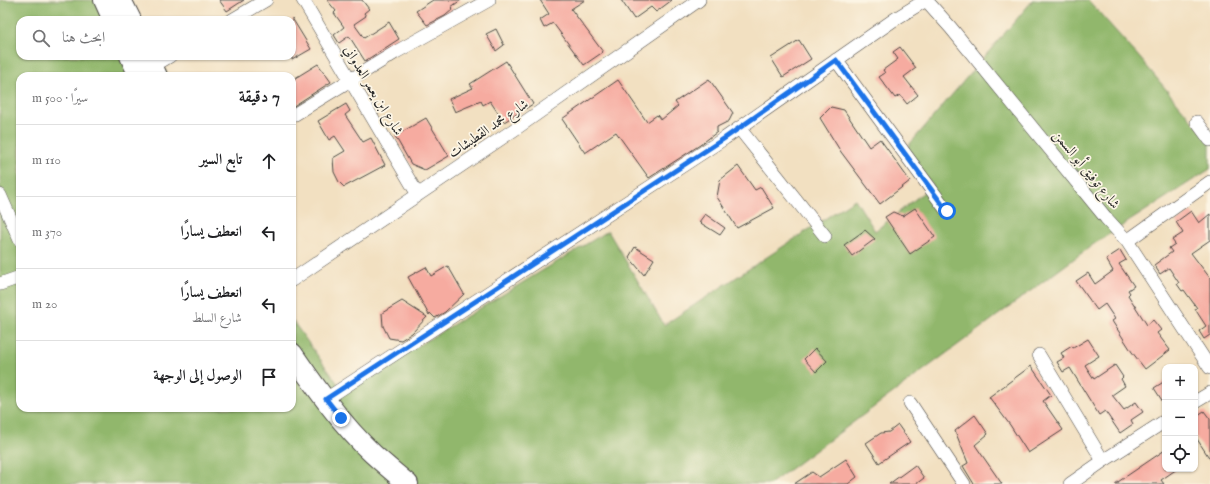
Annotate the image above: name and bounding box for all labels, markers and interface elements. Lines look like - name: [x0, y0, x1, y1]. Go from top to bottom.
- search box: [16, 16, 296, 60]
- icon: search: [30, 27, 52, 49]
- text: ابحث هنا: [62, 28, 105, 47]
- street label: شارع ابن يعمر العدواني: [337, 42, 407, 140]
- text: 7 دقيقة: [239, 87, 280, 108]
- text: سيرًا · 500 m: [32, 90, 88, 107]
- street label: شارع محمد القطيشات: [445, 95, 533, 164]
- street label: شارع توفيق أبو السمن: [1047, 125, 1125, 214]
- text: تابع السير: [200, 150, 242, 169]
- icon: ahead: [258, 150, 280, 172]
- text: 110 m: [32, 152, 61, 169]
- route start: [938, 202, 956, 220]
- text: انعطف يسارًا: [180, 222, 242, 241]
- icon: left: [258, 222, 280, 244]
- text: 370 m: [32, 224, 62, 241]
- text: انعطف يسارًا: [180, 283, 242, 302]
- icon: left: [258, 294, 280, 316]
- text: 20 m: [32, 296, 57, 313]
- text: شارع السلط: [192, 310, 242, 327]
- map controls: [1162, 364, 1198, 472]
- button: +: [1162, 364, 1198, 400]
- text: الوصول إلى الوجهة: [153, 366, 242, 385]
- icon: arrive: [258, 366, 280, 388]
- button: −: [1162, 400, 1198, 436]
- route end: [332, 409, 350, 427]
- button: locate: [1162, 436, 1198, 472]

